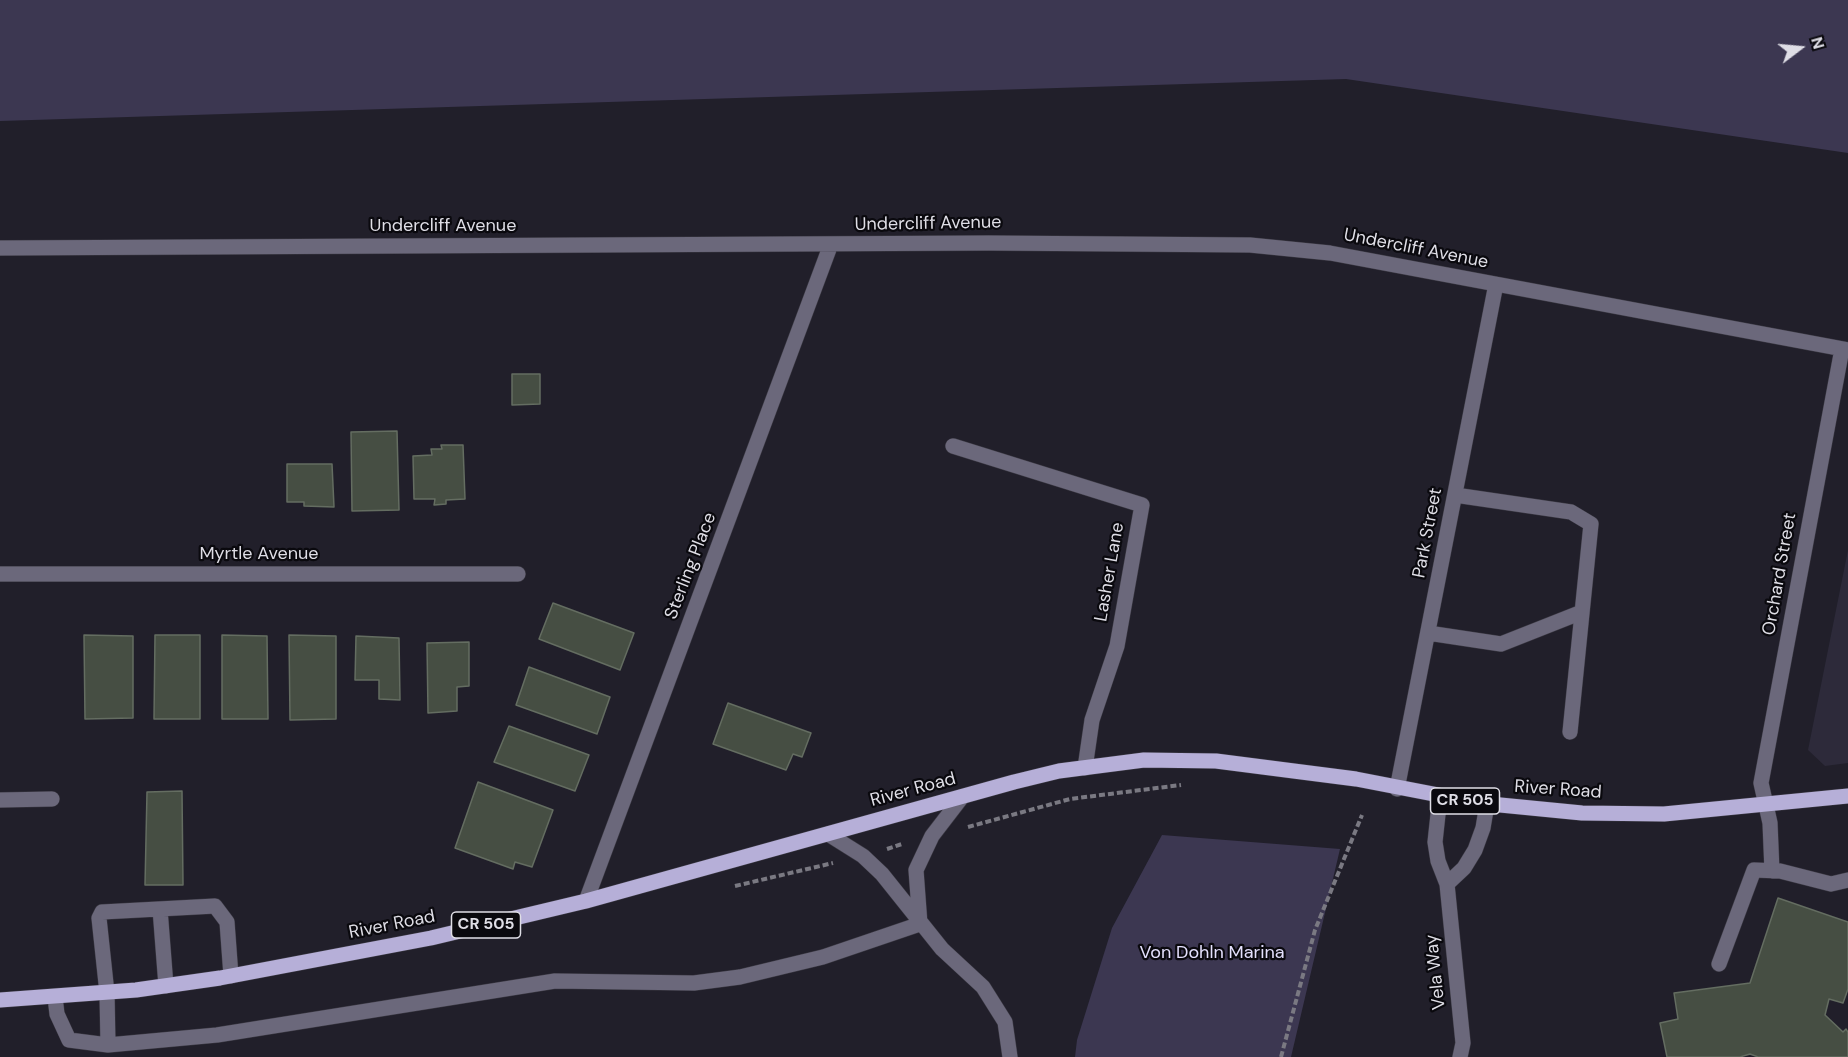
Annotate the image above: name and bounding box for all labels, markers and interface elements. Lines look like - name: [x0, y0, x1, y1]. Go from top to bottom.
- north arrow: [1770, 18, 1830, 78]
- text: N: [1806, 34, 1829, 51]
- street label: Undercliff Avenue: [854, 212, 1002, 236]
- street label: Undercliff Avenue: [370, 215, 516, 237]
- street label: Undercliff Avenue: [1342, 224, 1490, 274]
- street label: Park Street: [1409, 486, 1447, 580]
- street label: Sterling Place: [661, 510, 721, 622]
- street label: Orchard Street: [1759, 511, 1801, 637]
- street label: Lasher Lane: [1091, 521, 1129, 623]
- street label: Myrtle Avenue: [199, 543, 319, 565]
- street label: River Road: [868, 768, 958, 812]
- street label: River Road: [1514, 776, 1602, 804]
- road number: CR 505: [1430, 788, 1500, 814]
- street label: River Road: [347, 906, 437, 944]
- road number: CR 505: [452, 912, 520, 938]
- street label: Vela Way: [1421, 933, 1451, 1011]
- park label: Von Dohln Marina: [1139, 942, 1285, 964]

